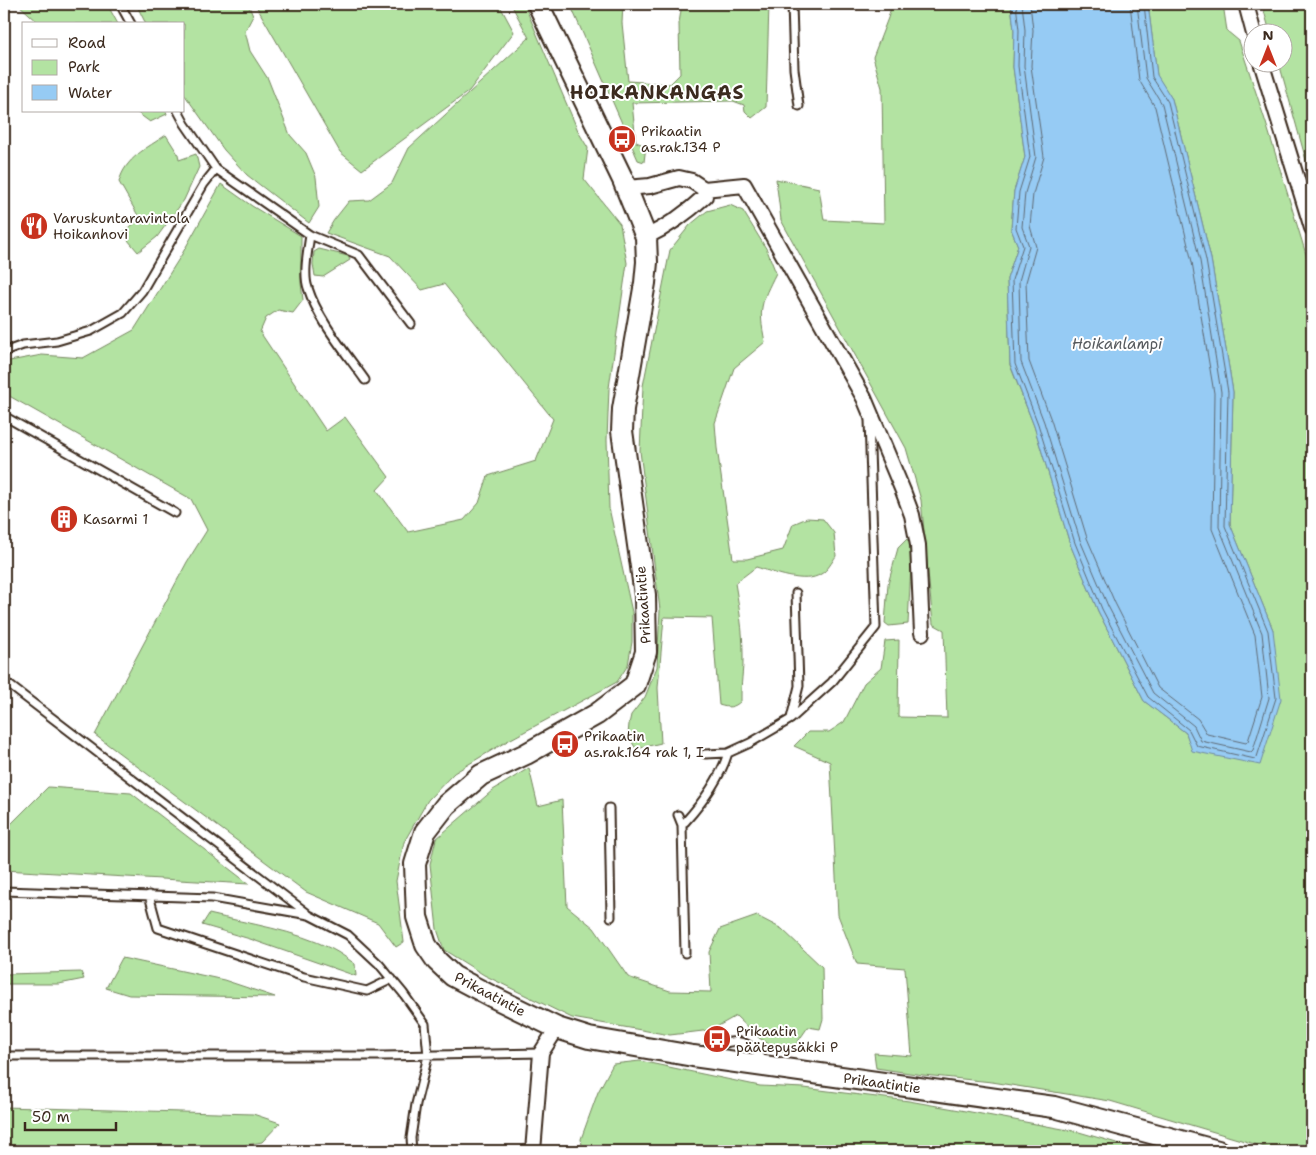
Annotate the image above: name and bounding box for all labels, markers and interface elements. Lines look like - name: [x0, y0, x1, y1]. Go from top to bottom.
- legend: [22, 22, 185, 112]
- north arrow: [1244, 22, 1294, 72]
- text: N: [1262, 26, 1274, 44]
- text: Road: [68, 33, 106, 53]
- text: Park: [68, 57, 100, 77]
- district label: HOIKANKANGAS: [570, 80, 744, 105]
- text: Water: [68, 83, 112, 103]
- place label: Prikaatin as.rak.134 P: [641, 122, 721, 156]
- bus stop icon: Prikaatin as.rak.134 P: [607, 124, 637, 154]
- place label: Varuskuntaravintola Hoikanhovi: [53, 209, 190, 243]
- restaurant icon: Varuskuntaravintola Hoikanhovi: [19, 211, 49, 241]
- water label: Hoikanlampi: [1072, 334, 1163, 354]
- building icon: Kasarmi 1: [49, 504, 79, 534]
- place label: Kasarmi 1: [83, 510, 148, 528]
- street label: Prikaatintie: [631, 565, 655, 645]
- place label: Prikaatin as.rak.164 rak 1, I: [584, 727, 704, 761]
- bus stop icon: Prikaatin as.rak.164 rak 1, I: [550, 729, 580, 759]
- street label: Prikaatintie: [451, 968, 529, 1020]
- place label: Prikaatin päätepysäkki P: [736, 1022, 838, 1056]
- bus stop icon: Prikaatin päätepysäkki P: [702, 1024, 732, 1054]
- street label: Prikaatintie: [842, 1069, 922, 1097]
- scale bar: [25, 1100, 116, 1132]
- text: 50 m: [32, 1107, 70, 1127]

